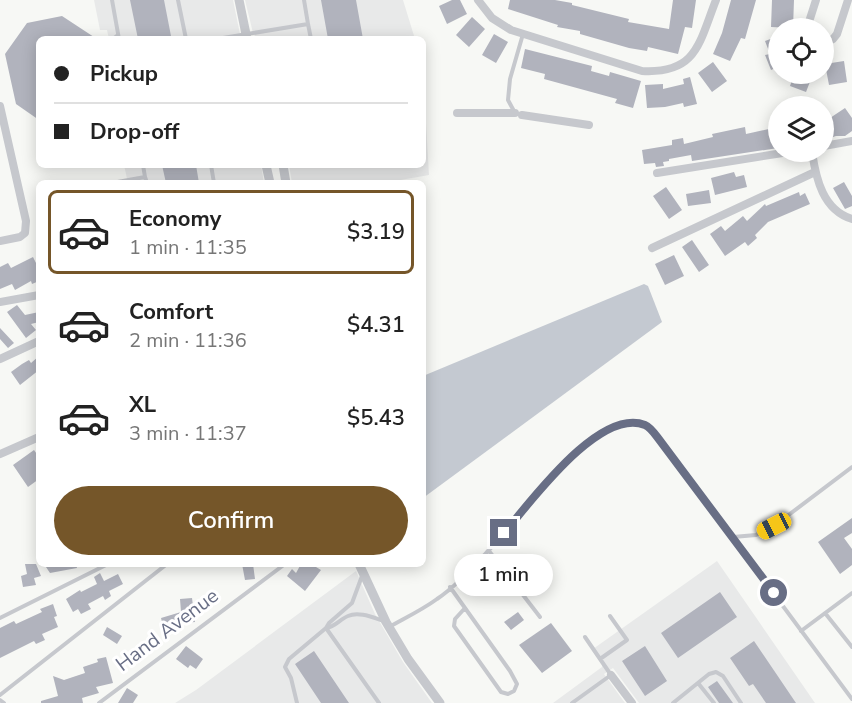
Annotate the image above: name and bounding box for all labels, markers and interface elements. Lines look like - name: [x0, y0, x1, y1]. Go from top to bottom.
- map controls: [768, 18, 834, 162]
- button: locate: [768, 18, 834, 84]
- text: Pickup: [90, 59, 158, 89]
- button: layers: [768, 96, 834, 162]
- text: Drop-off: [90, 117, 179, 147]
- text: Economy: [129, 204, 221, 234]
- icon: car: [57, 205, 111, 259]
- text: $3.19: [347, 217, 405, 247]
- text: 1 min · 11:35: [129, 234, 247, 261]
- text: Comfort: [129, 297, 213, 327]
- icon: car: [57, 298, 111, 352]
- text: $4.31: [347, 310, 405, 340]
- text: 2 min · 11:36: [129, 327, 247, 354]
- text: XL: [129, 390, 156, 420]
- icon: car: [57, 391, 111, 445]
- text: $5.43: [347, 403, 405, 433]
- text: 3 min · 11:37: [129, 420, 247, 447]
- button: Confirm: [54, 486, 408, 555]
- car: [754, 510, 794, 542]
- route end: [490, 519, 517, 546]
- callout: 1 min: [454, 554, 554, 596]
- text: 1 min: [478, 561, 529, 588]
- route start: [760, 579, 787, 606]
- street label: Hand Avenue: [110, 582, 224, 678]

